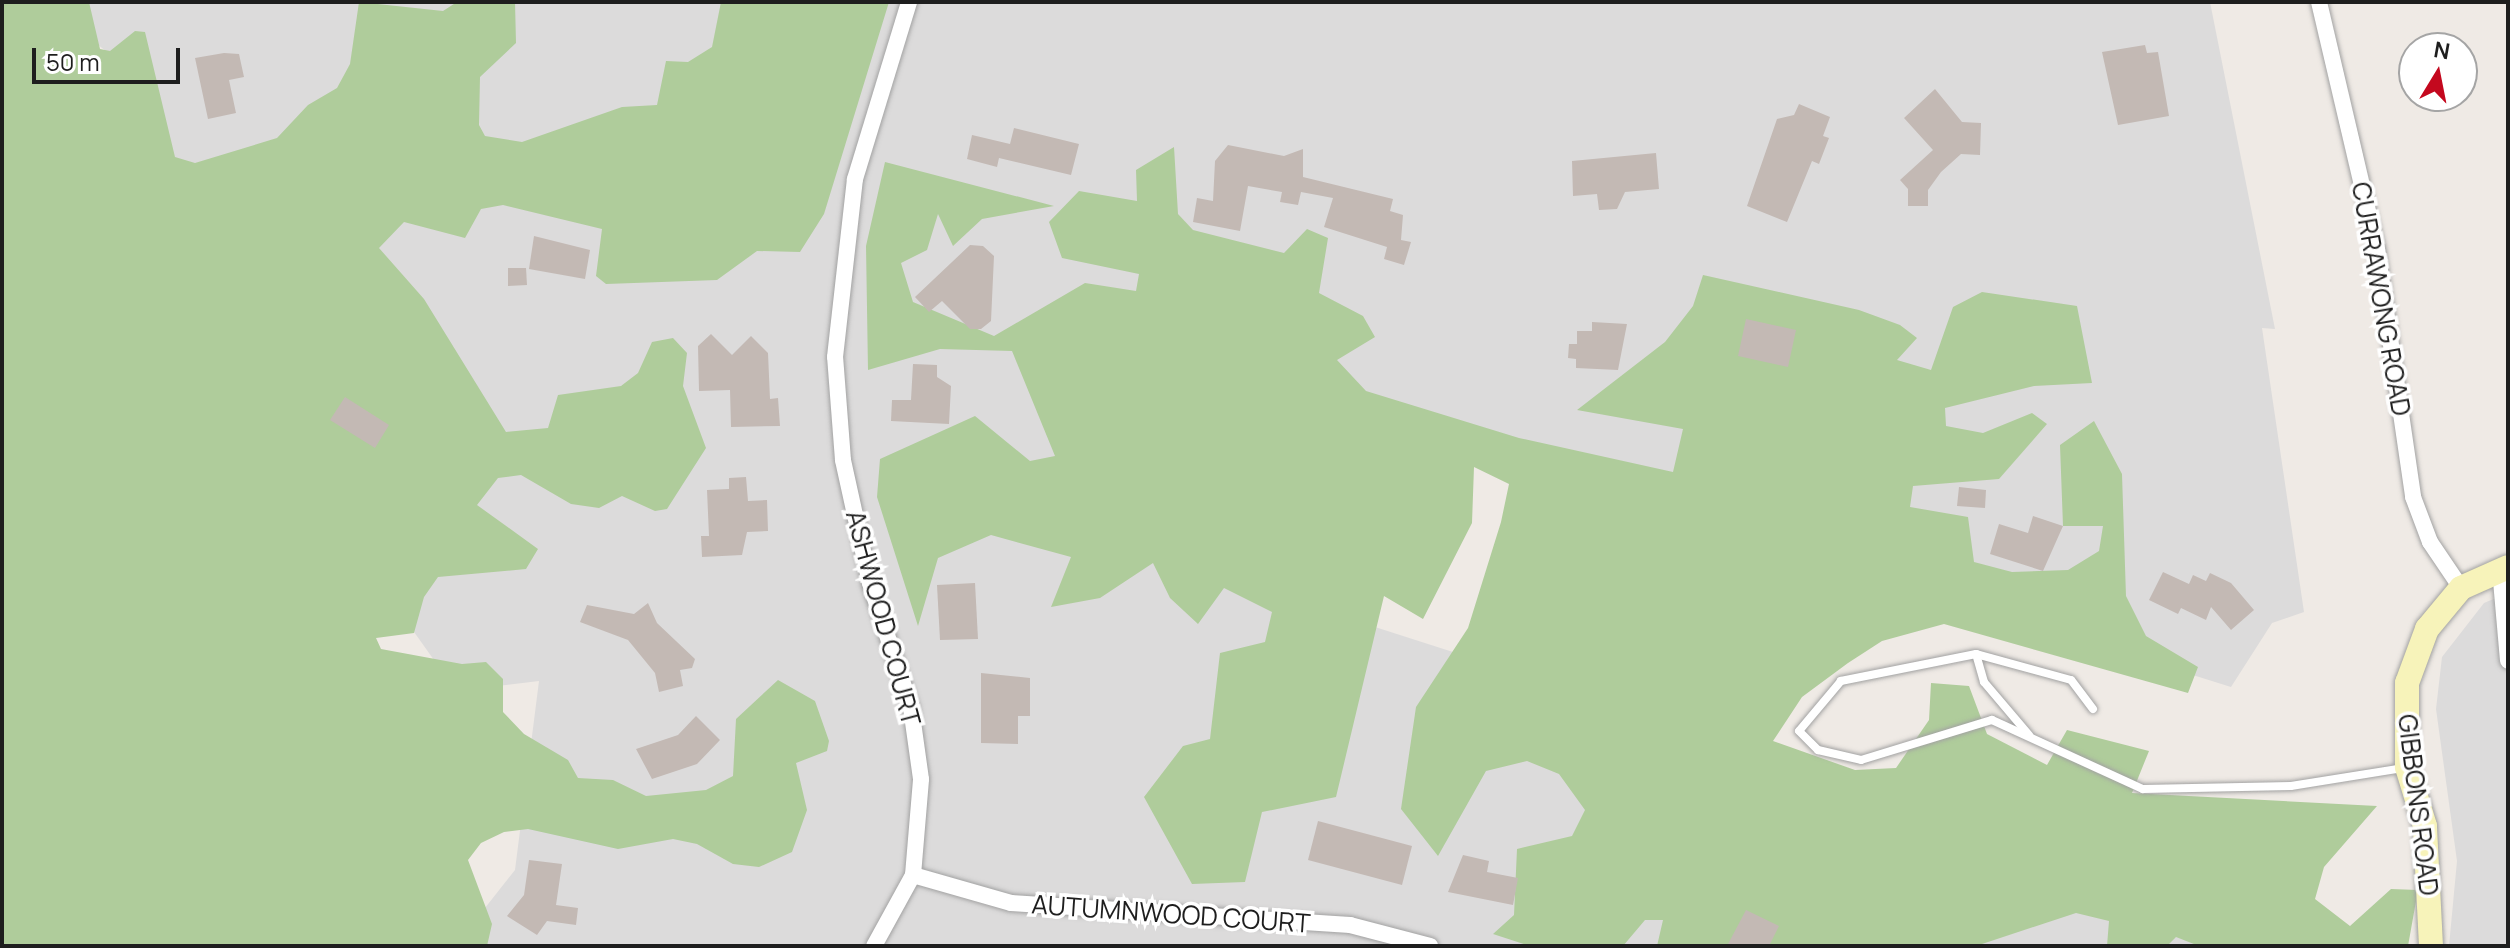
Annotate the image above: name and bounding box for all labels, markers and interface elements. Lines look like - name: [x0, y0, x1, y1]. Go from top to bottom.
- scale bar: [36, 32, 184, 82]
- north arrow: [2398, 32, 2478, 112]
- text: N: [2431, 34, 2452, 66]
- text: 50 m: [46, 45, 100, 78]
- street label: CURRAWONG ROAD: [2345, 180, 2417, 418]
- street label: ASHWOOD COURT: [839, 507, 927, 729]
- street label: GIBBONS ROAD: [2391, 712, 2445, 898]
- street label: AUTUMNWOOD COURT: [1031, 889, 1311, 939]

